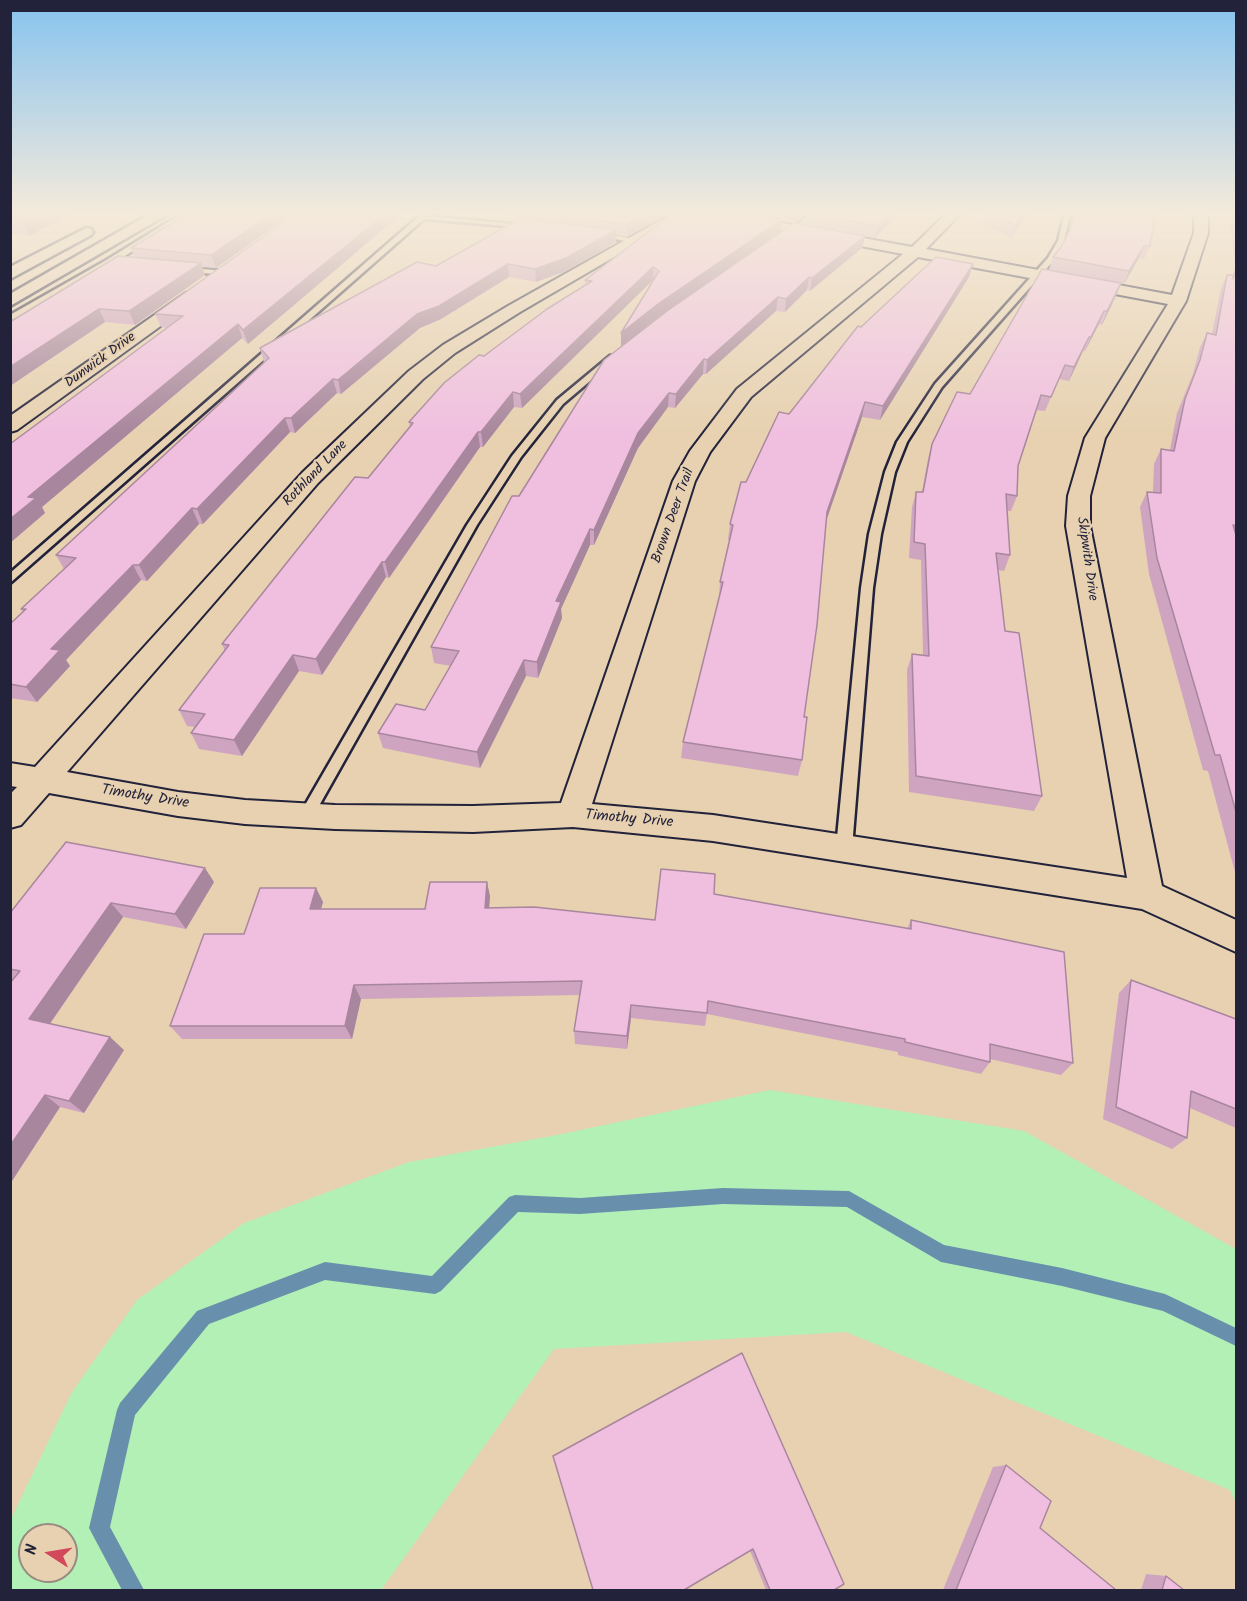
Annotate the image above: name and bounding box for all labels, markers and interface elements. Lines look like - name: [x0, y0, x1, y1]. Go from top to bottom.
- street label: Dunwick Drive: [62, 330, 140, 392]
- street label: Rothland Lane: [280, 437, 352, 511]
- street label: Brown Deer Trail: [649, 466, 699, 566]
- street label: Skipwith Drive: [1072, 516, 1100, 602]
- street label: Timothy Drive: [100, 782, 190, 814]
- street label: Timothy Drive: [584, 807, 674, 833]
- north arrow: [18, 1523, 78, 1583]
- text: N: [19, 1542, 45, 1557]

